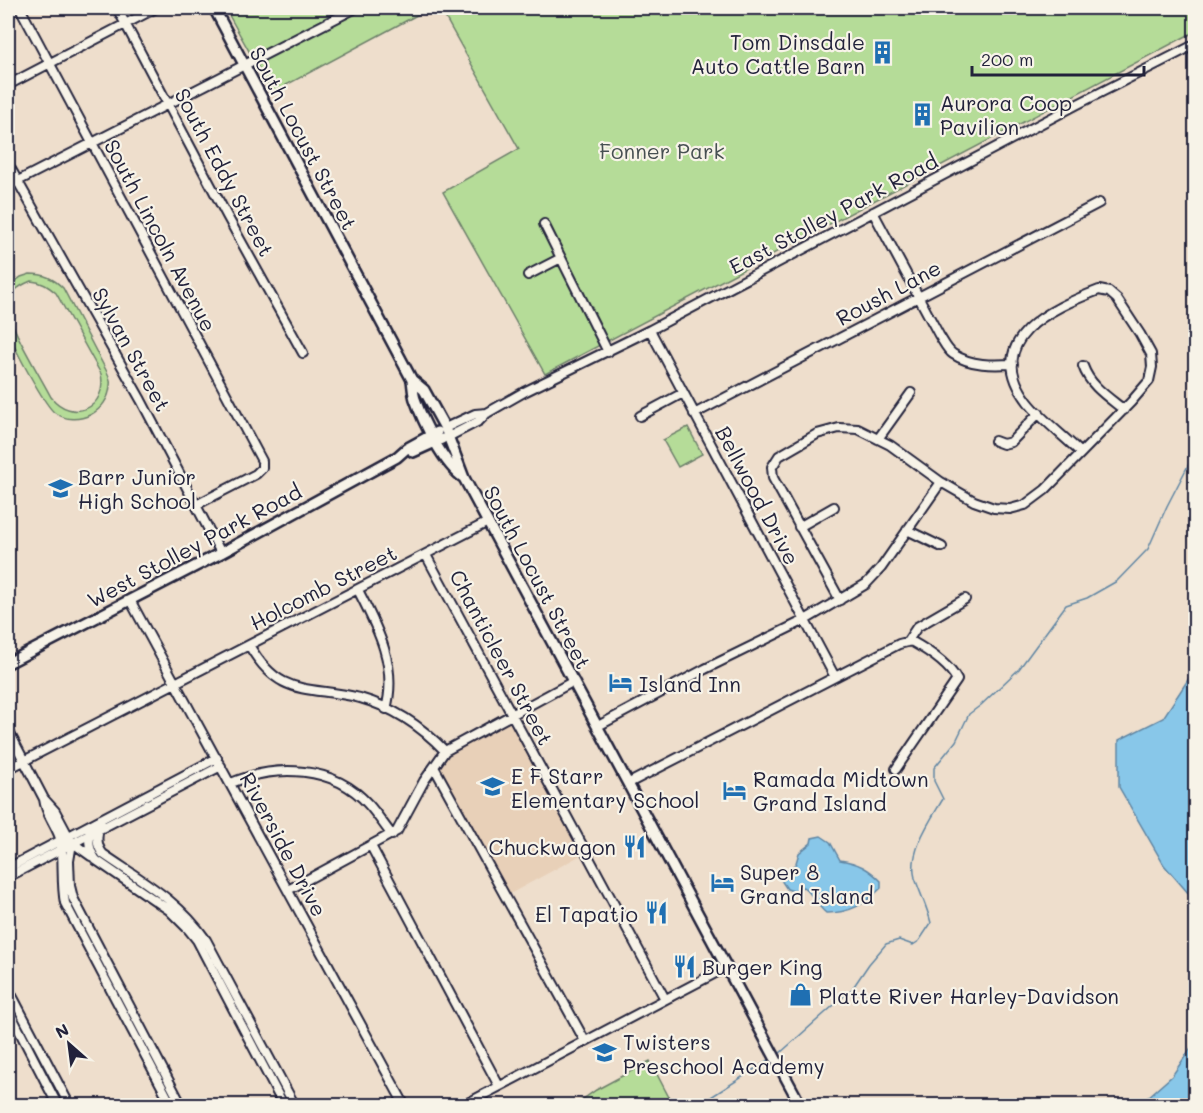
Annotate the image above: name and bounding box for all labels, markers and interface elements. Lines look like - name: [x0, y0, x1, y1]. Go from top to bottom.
- place label: Tom Dinsdale Auto Cattle Barn: [691, 28, 865, 79]
- scale bar: [972, 39, 1144, 77]
- building icon: Tom Dinsdale Auto Cattle Barn: [870, 40, 896, 66]
- street label: South Locust Street: [244, 42, 364, 234]
- text: 200 m: [981, 47, 1033, 71]
- street label: South Eddy Street: [169, 83, 281, 261]
- place label: Aurora Coop Pavilion: [940, 89, 1072, 140]
- building icon: Aurora Coop Pavilion: [909, 101, 935, 127]
- street label: South Lincoln Avenue: [99, 134, 223, 336]
- park label: Fonner Park: [599, 137, 725, 164]
- street label: East Stolley Park Road: [724, 146, 942, 280]
- street label: Roush Lane: [831, 253, 945, 331]
- street label: Sylvan Street: [87, 282, 177, 416]
- street label: Bellwood Drive: [710, 421, 806, 569]
- place label: Barr Junior High School: [78, 463, 196, 514]
- school or university icon: Barr Junior High School: [47, 475, 73, 501]
- street label: West Stolley Park Road: [82, 477, 306, 613]
- street label: South Locust Street: [478, 481, 598, 673]
- street label: Holcomb Street: [245, 538, 401, 636]
- street label: Chanticleer Street: [444, 565, 560, 749]
- hotel icon: Island Inn: [608, 670, 634, 696]
- place label: Island Inn: [639, 670, 741, 697]
- place label: E F Starr Elementary School: [511, 762, 699, 813]
- place label: Ramada Midtown Grand Island: [753, 765, 929, 816]
- street label: Riverside Drive: [235, 767, 333, 921]
- school or university icon: E F Starr Elementary School: [480, 774, 506, 800]
- hotel icon: Ramada Midtown Grand Island: [722, 777, 748, 803]
- place label: Chuckwagon: [489, 833, 616, 860]
- restaurant icon: Chuckwagon: [621, 833, 647, 859]
- place label: Super 8 Grand Island: [740, 858, 874, 909]
- hotel icon: Super 8 Grand Island: [709, 870, 735, 896]
- place label: El Tapatio: [535, 900, 638, 927]
- restaurant icon: El Tapatio: [643, 900, 669, 926]
- restaurant icon: Burger King: [671, 953, 697, 979]
- place label: Burger King: [702, 953, 823, 980]
- shop icon: Platte River Harley-Davidson: [788, 982, 814, 1008]
- place label: Platte River Harley-Davidson: [819, 982, 1119, 1009]
- north arrow: [39, 1014, 99, 1074]
- text: N: [51, 1018, 72, 1042]
- place label: Twisters Preschool Academy: [623, 1028, 825, 1079]
- school or university icon: Twisters Preschool Academy: [592, 1040, 618, 1066]

